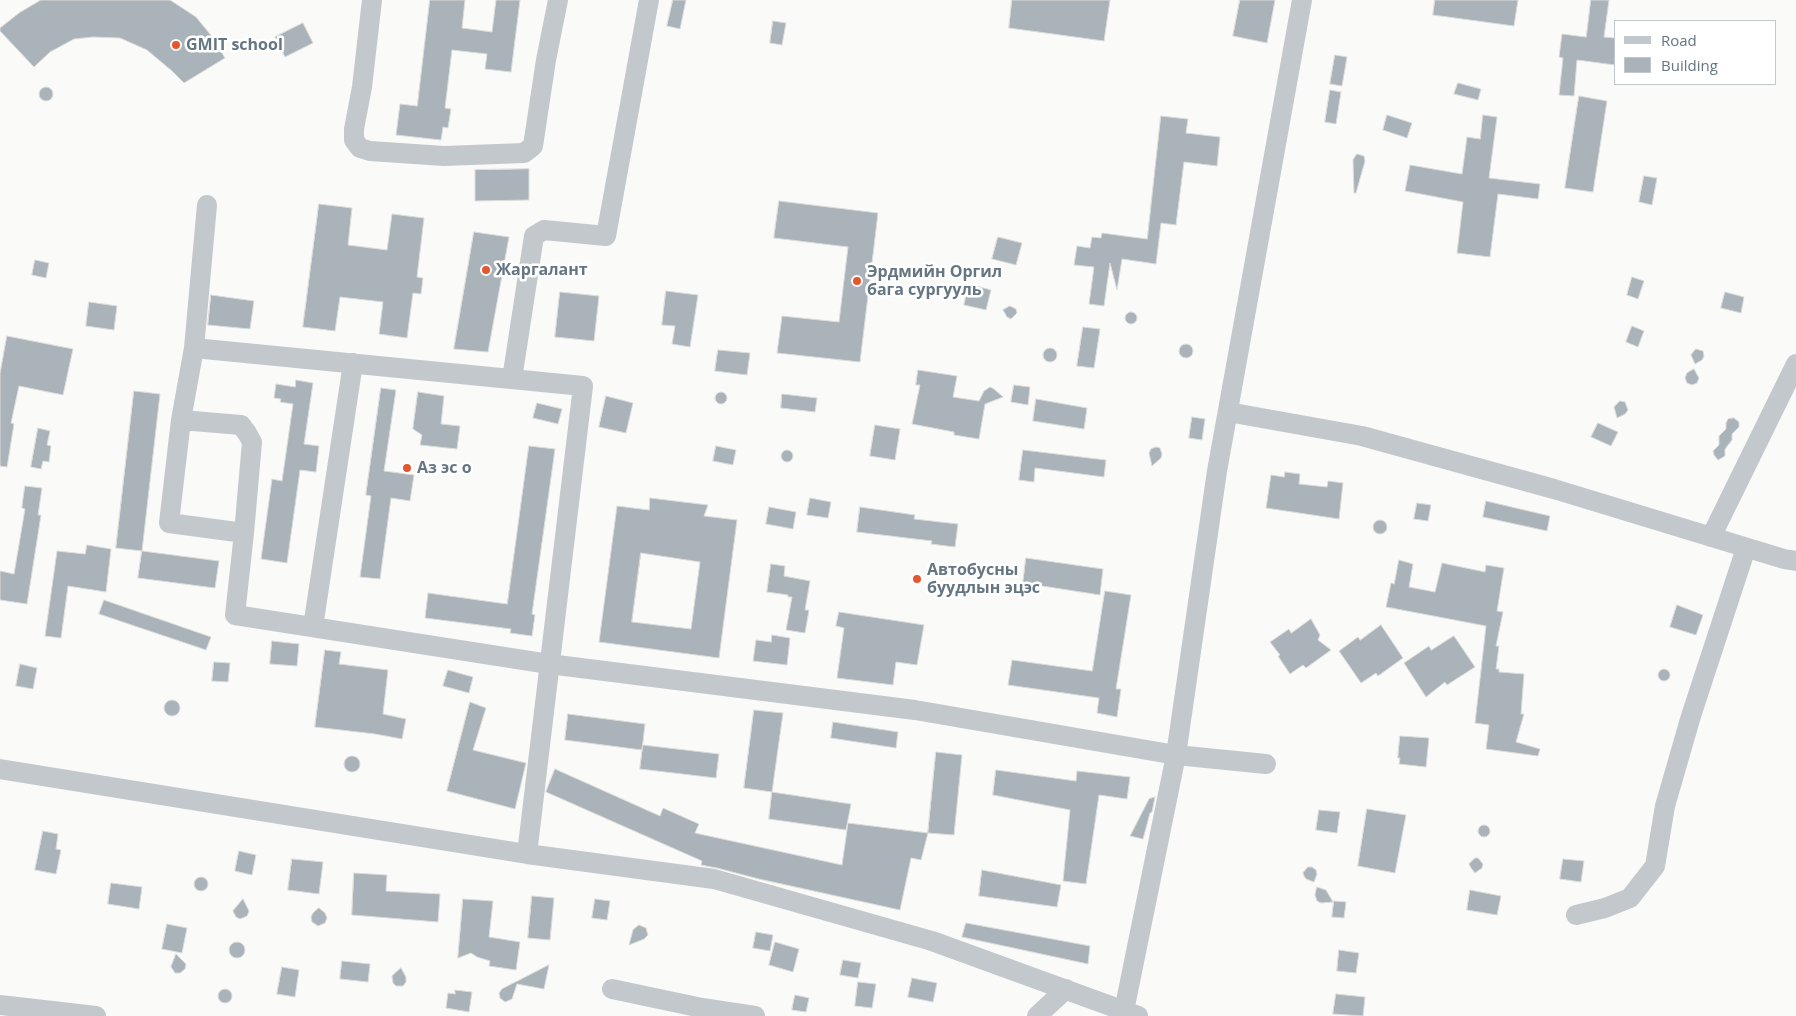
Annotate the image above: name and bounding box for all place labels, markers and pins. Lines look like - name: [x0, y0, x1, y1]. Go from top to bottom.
- place label: GMIT school: [186, 35, 283, 55]
- marker: GMIT school: [170, 39, 182, 51]
- place label: Жаргалант: [496, 260, 588, 280]
- place label: Эрдмийн Оргил бага сургууль: [867, 262, 1002, 300]
- marker: Жаргалант: [480, 264, 492, 276]
- marker: Эрдмийн Оргил бага сургууль: [851, 275, 863, 287]
- place label: Аз эс о: [417, 458, 472, 478]
- marker: Аз эс о: [401, 462, 413, 474]
- place label: Автобусны буудлын эцэс: [927, 560, 1040, 598]
- marker: Автобусны буудлын эцэс: [911, 573, 923, 585]

